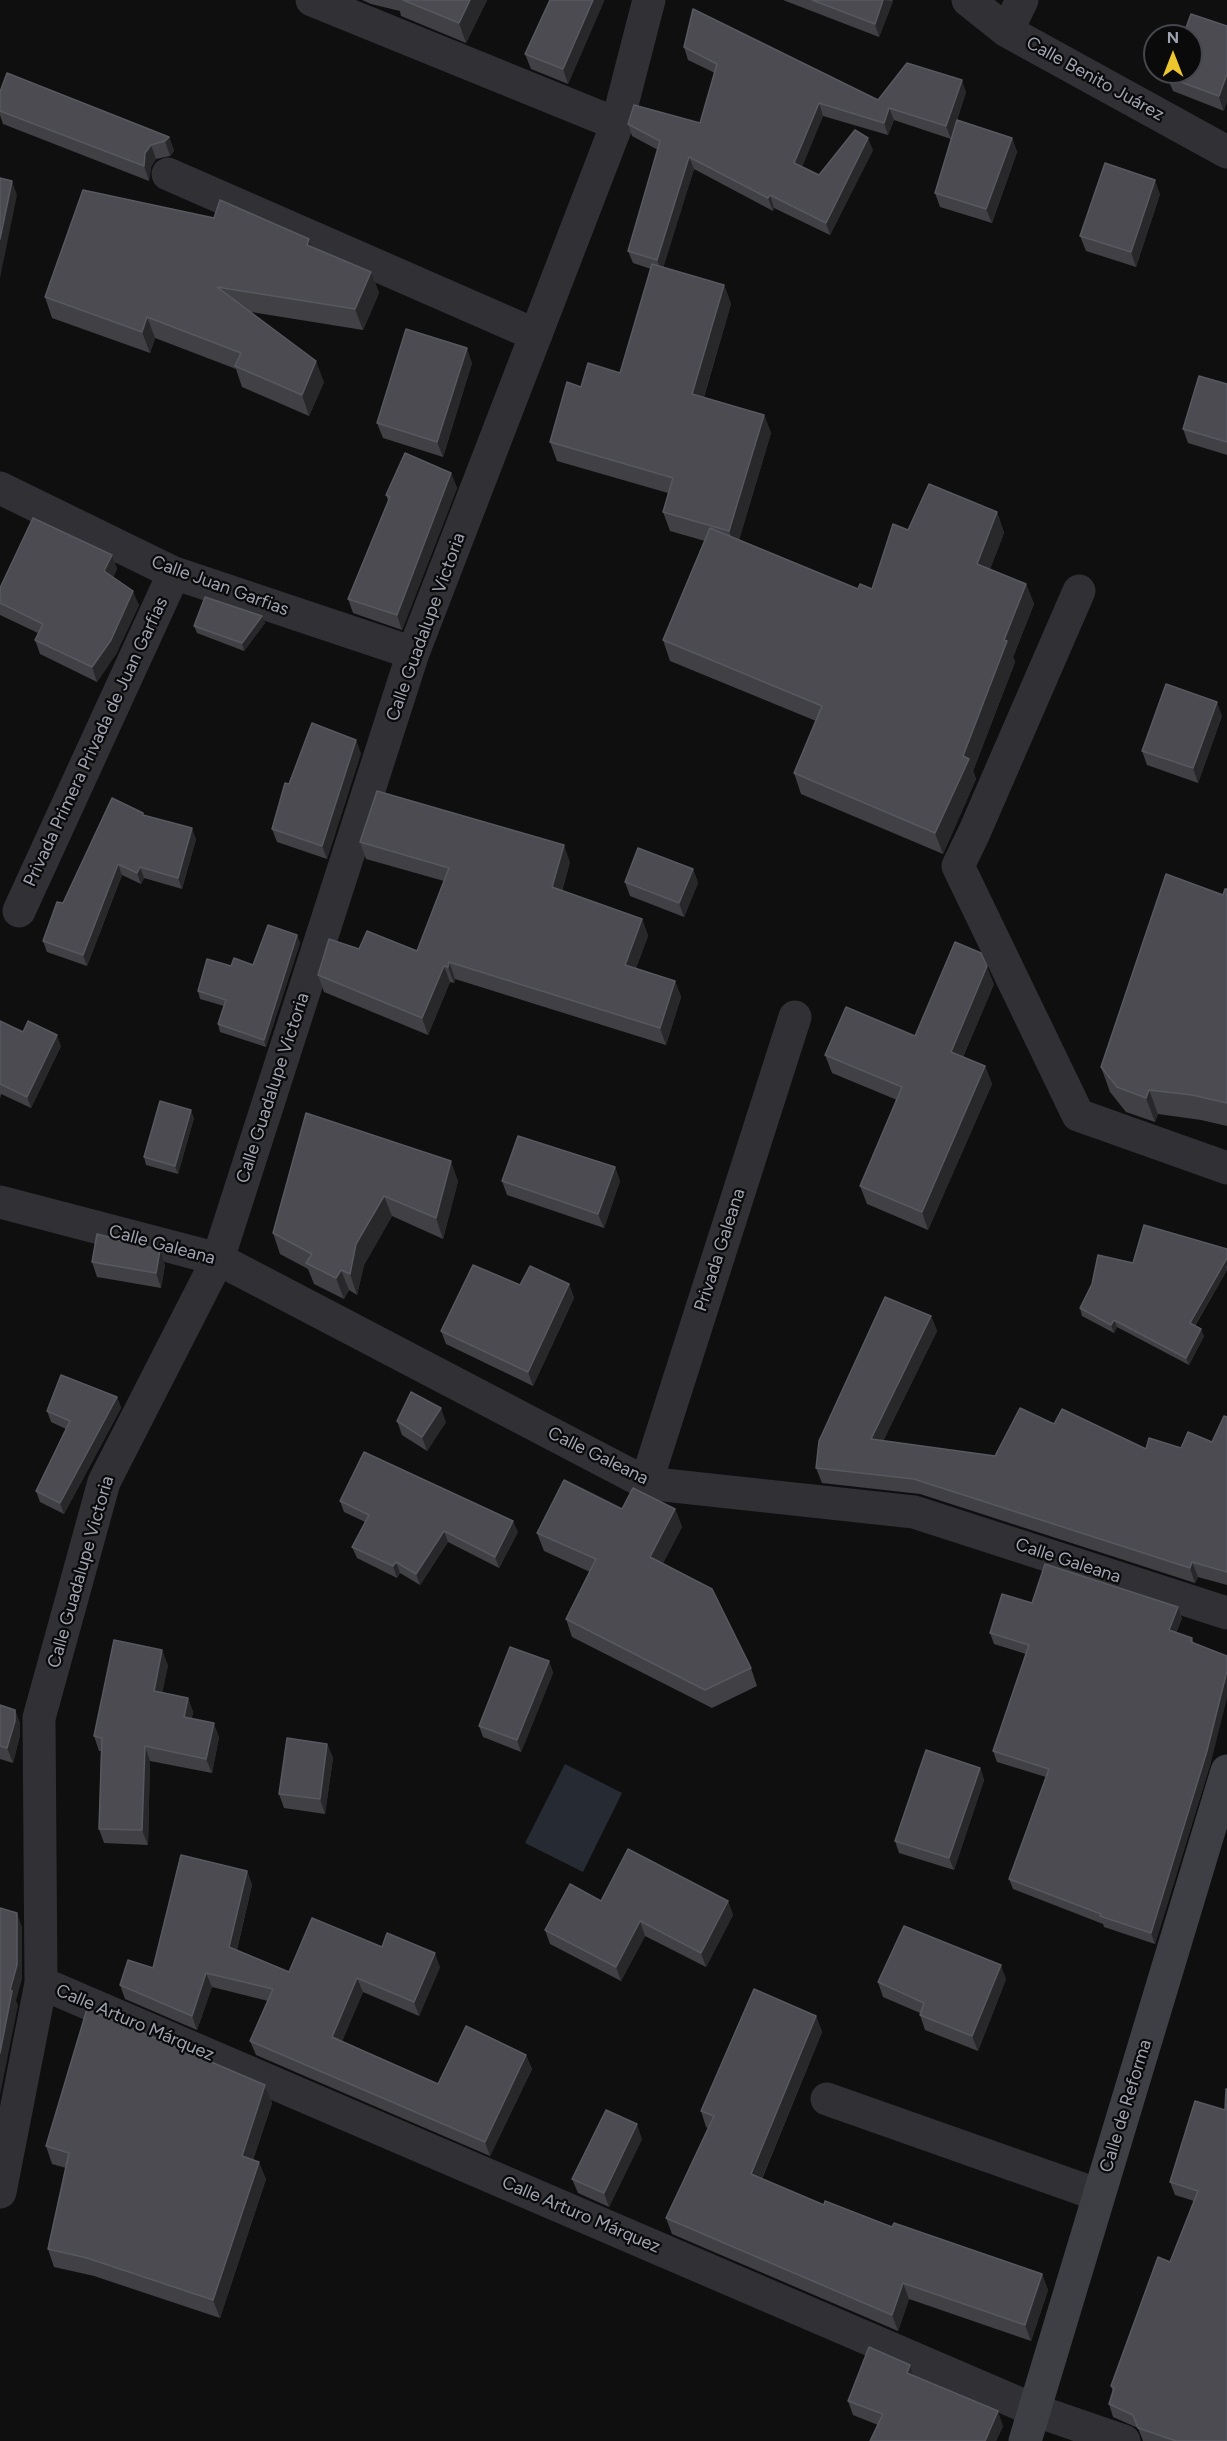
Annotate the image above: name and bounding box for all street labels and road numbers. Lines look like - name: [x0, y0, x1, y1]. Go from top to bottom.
- street label: Calle Benito Juárez: [1022, 32, 1168, 126]
- street label: Calle Guadalupe Victoria: [382, 530, 470, 724]
- street label: Calle Juan Garfias: [148, 551, 292, 621]
- street label: Privada Primera Privada de Juan Garfias: [19, 594, 173, 890]
- street label: Calle Guadalupe Victoria: [232, 990, 314, 1186]
- street label: Privada Galeana: [690, 1186, 750, 1314]
- street label: Calle Galeana: [106, 1220, 218, 1270]
- street label: Calle Galeana: [544, 1422, 652, 1490]
- street label: Calle Guadalupe Victoria: [43, 1473, 119, 1671]
- street label: Calle Galeana: [1013, 1534, 1123, 1588]
- street label: Calle Arturo Márquez: [53, 1980, 217, 2066]
- street label: Calle de Reforma: [1096, 2037, 1156, 2175]
- street label: Calle Arturo Márquez: [499, 2172, 663, 2258]

